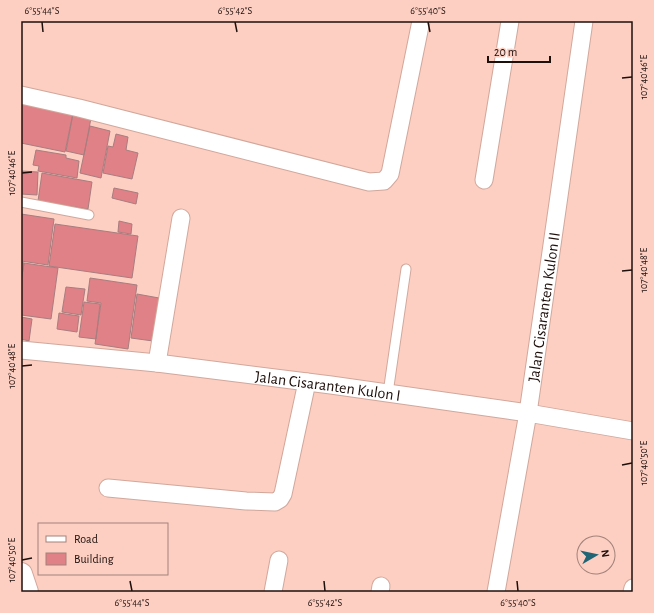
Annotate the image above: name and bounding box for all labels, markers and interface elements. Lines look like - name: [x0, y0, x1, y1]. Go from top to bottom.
- text: 6°55'44"S: [25, 6, 60, 16]
- text: 6°55'42"S: [218, 6, 253, 16]
- text: 6°55'40"S: [410, 6, 446, 16]
- scale bar: [488, 38, 550, 64]
- text: 20 m: [494, 46, 517, 58]
- text: 107°40'46"E: [639, 54, 649, 99]
- text: 107°40'46"E: [7, 150, 17, 195]
- street label: Jalan Cisaranten Kulon II: [526, 231, 563, 383]
- text: 107°40'48"E: [639, 247, 649, 292]
- text: 107°40'48"E: [7, 343, 17, 388]
- street label: Jalan Cisaranten Kulon I: [254, 368, 402, 404]
- text: 107°40'50"E: [639, 440, 649, 485]
- legend: [38, 523, 168, 575]
- text: Road: [74, 533, 98, 545]
- north arrow: [576, 535, 616, 575]
- text: 107°40'50"E: [7, 537, 17, 582]
- text: N: [599, 549, 611, 558]
- text: Building: [74, 553, 114, 565]
- text: 6°55'44"S: [115, 598, 150, 608]
- text: 6°55'42"S: [308, 598, 343, 608]
- text: 6°55'40"S: [500, 598, 536, 608]

